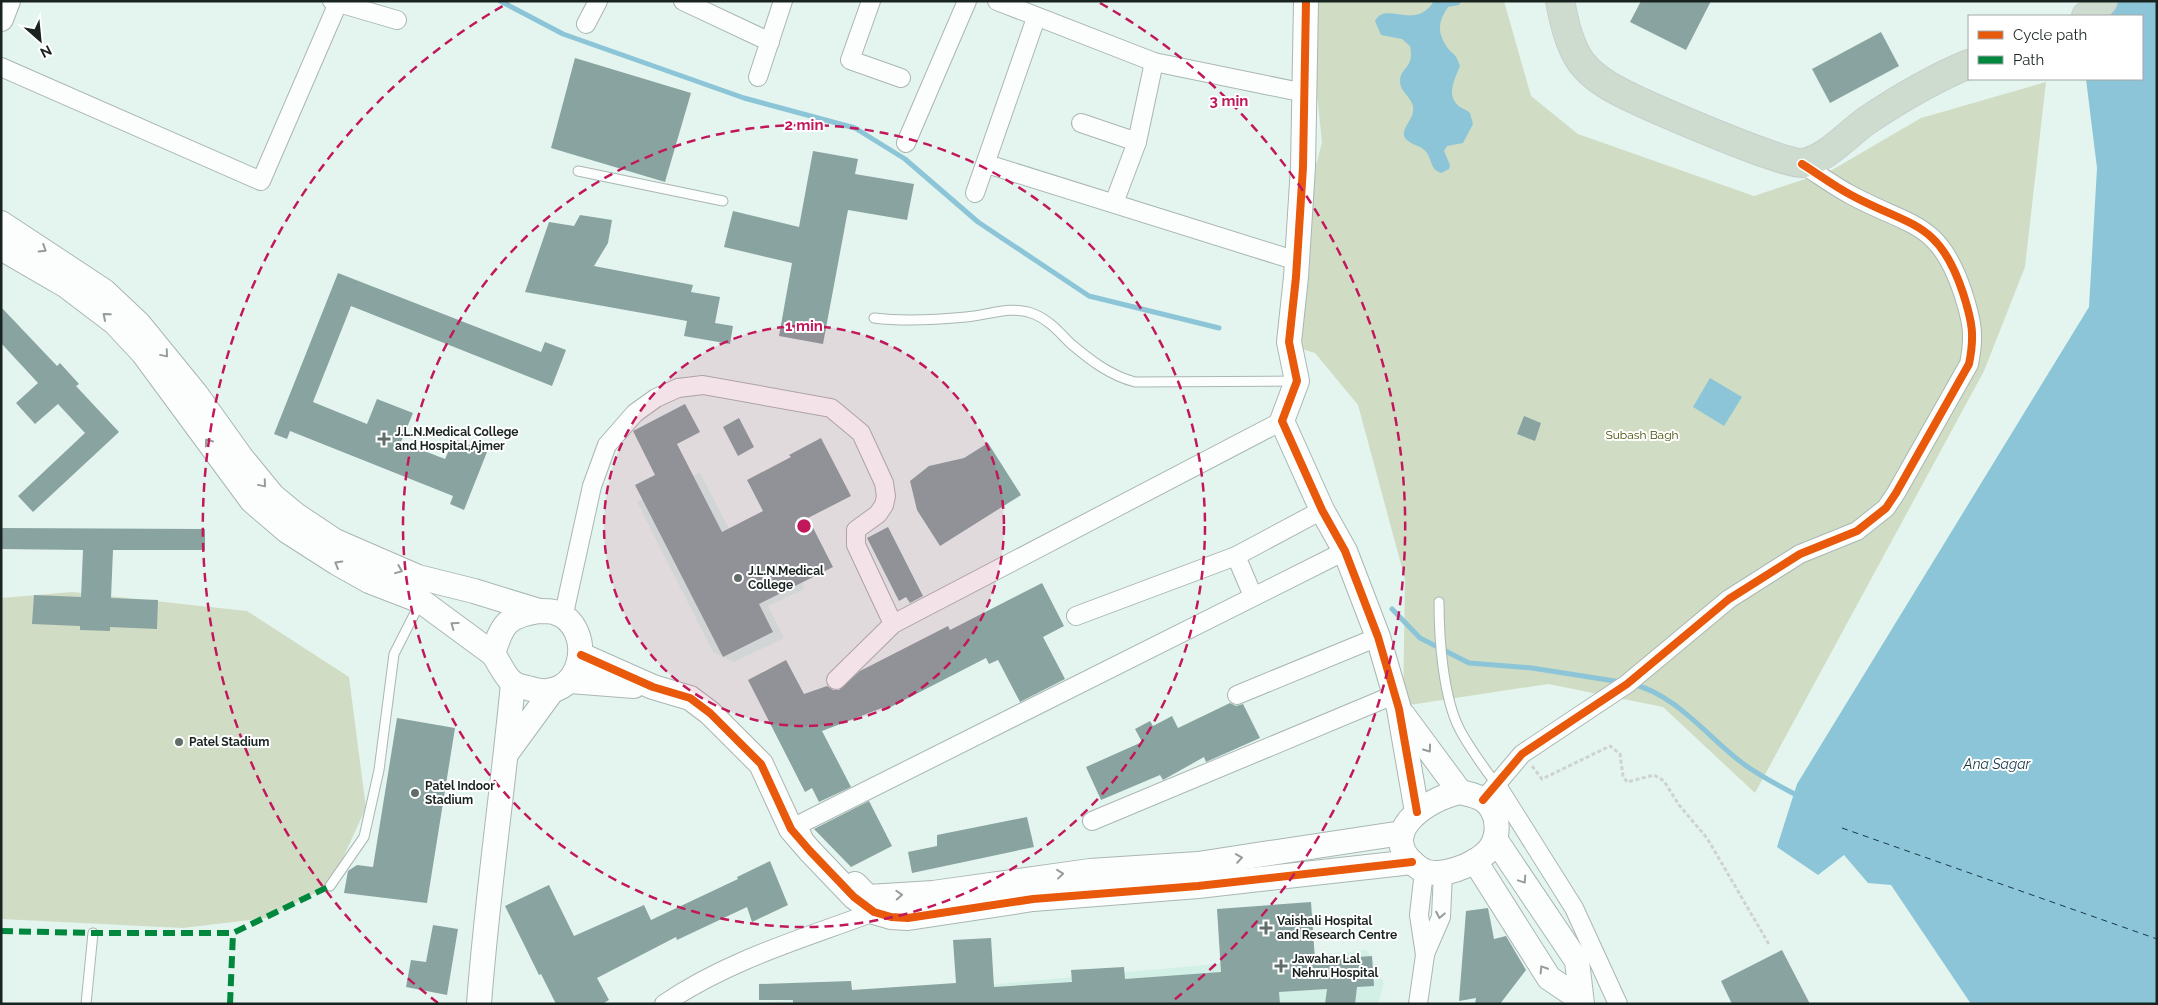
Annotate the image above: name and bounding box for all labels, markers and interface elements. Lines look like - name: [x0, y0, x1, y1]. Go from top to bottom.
- north arrow: [15, 15, 65, 65]
- legend: [1968, 15, 2143, 80]
- text: Cycle path: [2013, 26, 2087, 44]
- text: N: [38, 42, 54, 61]
- text: Path: [2013, 51, 2044, 69]
- text: 3 min: [1210, 92, 1248, 110]
- text: 2 min: [785, 116, 823, 134]
- one-way arrow: [37, 243, 46, 252]
- one-way arrow: [103, 312, 112, 321]
- text: 1 min: [785, 317, 823, 335]
- one-way arrow: [159, 349, 168, 358]
- place label: J.L.N.Medical College and Hospital,Ajmer: [395, 425, 518, 453]
- park label: Subash Bagh: [1605, 428, 1679, 442]
- marker: J.L.N.Medical College and Hospital,Ajmer: [377, 432, 391, 446]
- one-way arrow: [205, 438, 214, 448]
- one-way arrow: [257, 478, 266, 487]
- centre of rings: [795, 517, 813, 535]
- one-way arrow: [334, 560, 343, 570]
- one-way arrow: [394, 563, 403, 574]
- place label: J.L.N.Medical College: [748, 564, 824, 592]
- marker: J.L.N.Medical College: [732, 572, 744, 584]
- one-way arrow: [451, 623, 460, 631]
- place label: Patel Stadium: [189, 735, 269, 749]
- marker: Patel Stadium: [173, 736, 185, 748]
- one-way arrow: [1422, 743, 1431, 753]
- water label: Ana Sagar: [1963, 756, 2032, 772]
- place label: Patel Indoor Stadium: [425, 779, 495, 807]
- marker: Patel Indoor Stadium: [409, 787, 421, 799]
- one-way arrow: [1235, 853, 1243, 864]
- one-way arrow: [1056, 869, 1064, 880]
- one-way arrow: [1516, 874, 1526, 883]
- one-way arrow: [895, 890, 903, 900]
- one-way arrow: [1435, 910, 1445, 919]
- place label: Vaishali Hospital and Research Centre: [1277, 914, 1397, 942]
- marker: Vaishali Hospital and Research Centre: [1259, 921, 1273, 935]
- place label: Jawahar Lal Nehru Hospital: [1292, 952, 1379, 980]
- marker: Jawahar Lal Nehru Hospital: [1274, 959, 1288, 973]
- one-way arrow: [1539, 965, 1549, 974]

